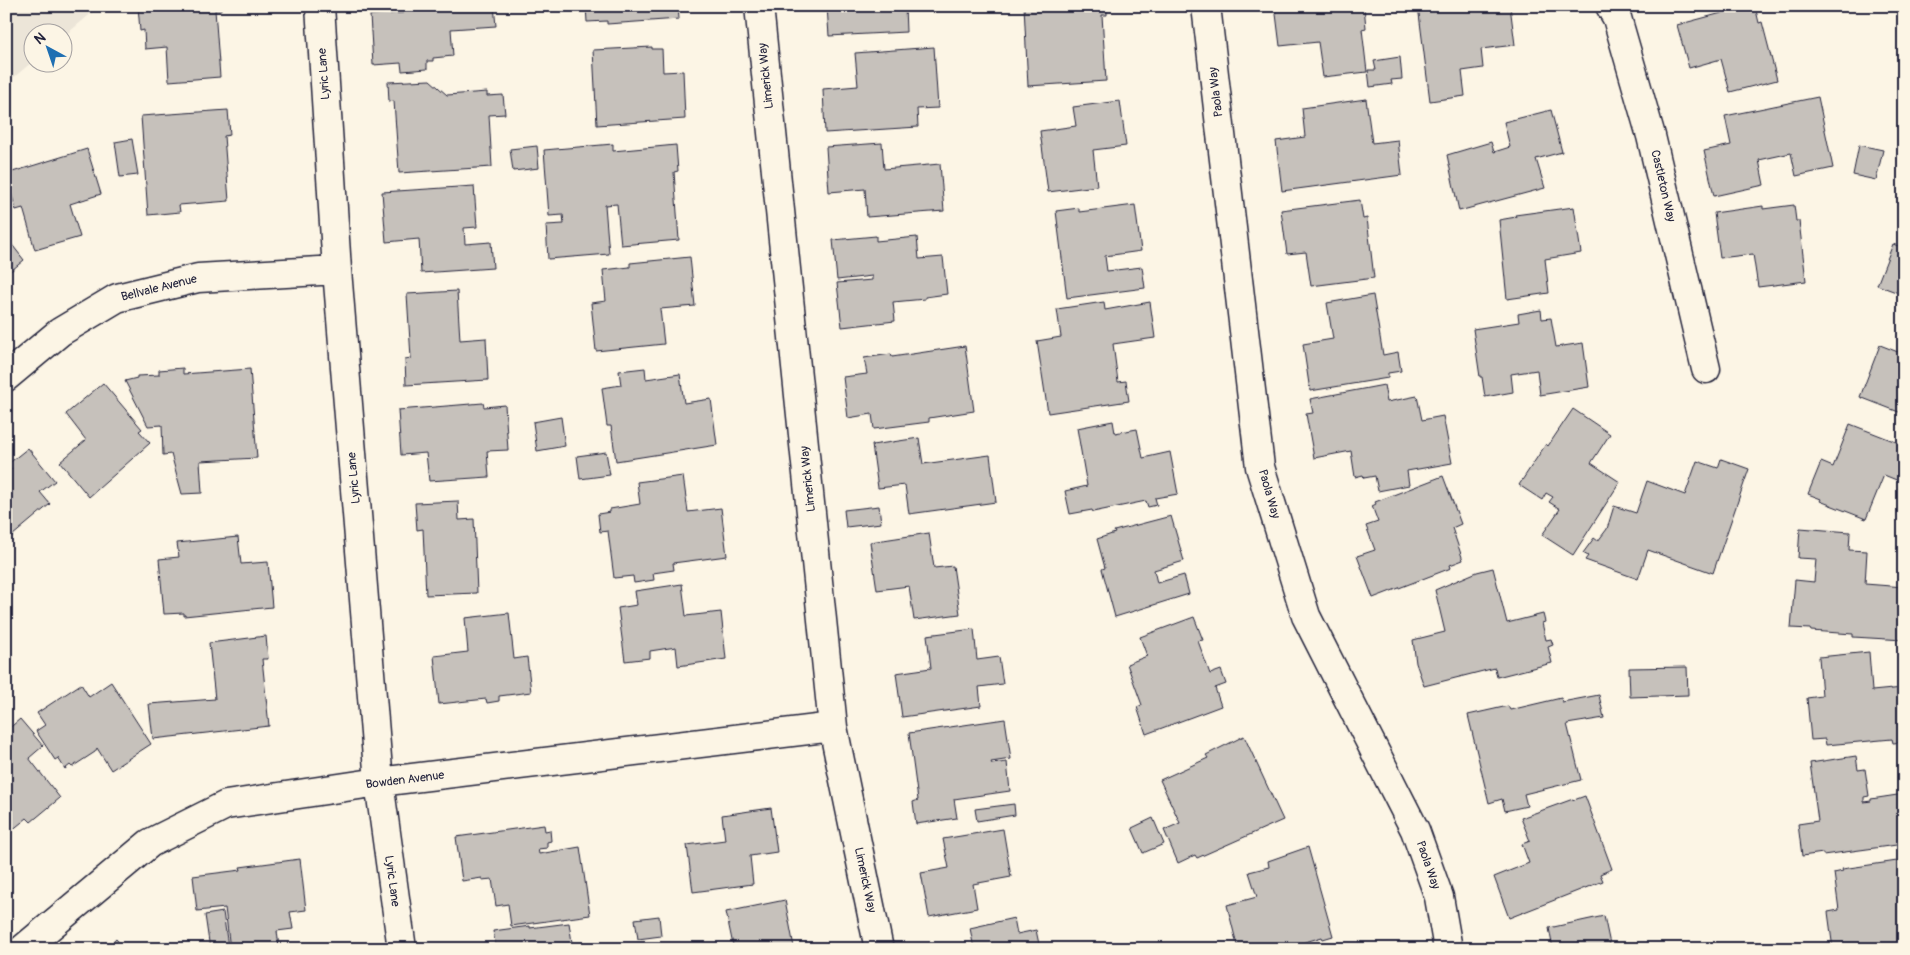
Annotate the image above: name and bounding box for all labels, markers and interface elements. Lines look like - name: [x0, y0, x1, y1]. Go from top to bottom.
- north arrow: [22, 22, 72, 72]
- text: N: [31, 29, 49, 48]
- street label: Limerick Way: [755, 42, 777, 110]
- street label: Lyric Lane: [315, 48, 333, 100]
- street label: Paola Way: [1205, 66, 1227, 118]
- street label: Castleton Way: [1647, 149, 1679, 223]
- street label: Bellvale Avenue: [120, 271, 199, 305]
- street label: Limerick Way: [797, 445, 819, 513]
- street label: Lyric Lane: [344, 452, 364, 504]
- street label: Paola Way: [1255, 468, 1283, 520]
- street label: Bowden Avenue: [365, 768, 445, 792]
- street label: Paola Way: [1413, 839, 1443, 891]
- street label: Limerick Way: [851, 846, 879, 914]
- street label: Lyric Lane: [381, 854, 403, 908]

